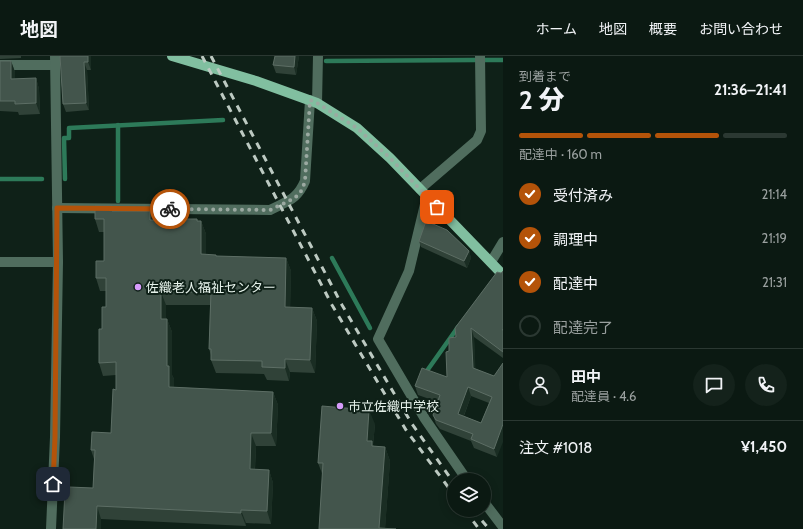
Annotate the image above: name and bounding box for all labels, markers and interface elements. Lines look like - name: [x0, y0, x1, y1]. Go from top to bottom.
- text: 地図: [20, 18, 58, 41]
- text: ホーム: [535, 20, 577, 38]
- text: 地図: [599, 20, 627, 38]
- text: 概要: [649, 20, 677, 38]
- text: お問い合わせ: [699, 20, 783, 38]
- text: 到着まで: [519, 68, 571, 84]
- text: 21:36–21:41: [714, 81, 787, 99]
- text: 2 分: [519, 84, 565, 116]
- text: 配達中 · 160 m: [519, 146, 602, 162]
- icon: check: [519, 183, 541, 205]
- text: 21:14: [761, 186, 787, 202]
- text: 受付済み: [553, 187, 613, 205]
- courier: [150, 189, 190, 229]
- pin: [420, 190, 454, 224]
- icon: bag: [426, 196, 448, 218]
- icon: bike: [159, 198, 181, 220]
- icon: check: [519, 227, 541, 249]
- text: 21:19: [762, 230, 787, 246]
- text: 調理中: [553, 231, 598, 249]
- icon: check: [519, 271, 541, 293]
- text: 21:31: [762, 274, 787, 290]
- text: 配達中: [553, 275, 598, 293]
- place label: 佐織老人福祉センター: [146, 279, 276, 295]
- marker: 佐織老人福祉センター: [133, 282, 143, 292]
- text: 配達完了: [553, 319, 613, 337]
- button: person: [519, 364, 561, 406]
- button: chat: [693, 364, 735, 406]
- button: phone: [745, 364, 787, 406]
- text: 田中: [571, 368, 601, 386]
- text: 配達員 · 4.6: [571, 388, 636, 404]
- place label: 市立佐織中学校: [348, 398, 439, 414]
- marker: 市立佐織中学校: [335, 401, 345, 411]
- text: ¥1,450: [741, 438, 787, 456]
- text: 注文 #1018: [519, 439, 592, 457]
- pin: [36, 467, 70, 501]
- icon: home: [42, 473, 64, 495]
- map controls: [447, 473, 491, 517]
- button: layers: [447, 473, 491, 517]

